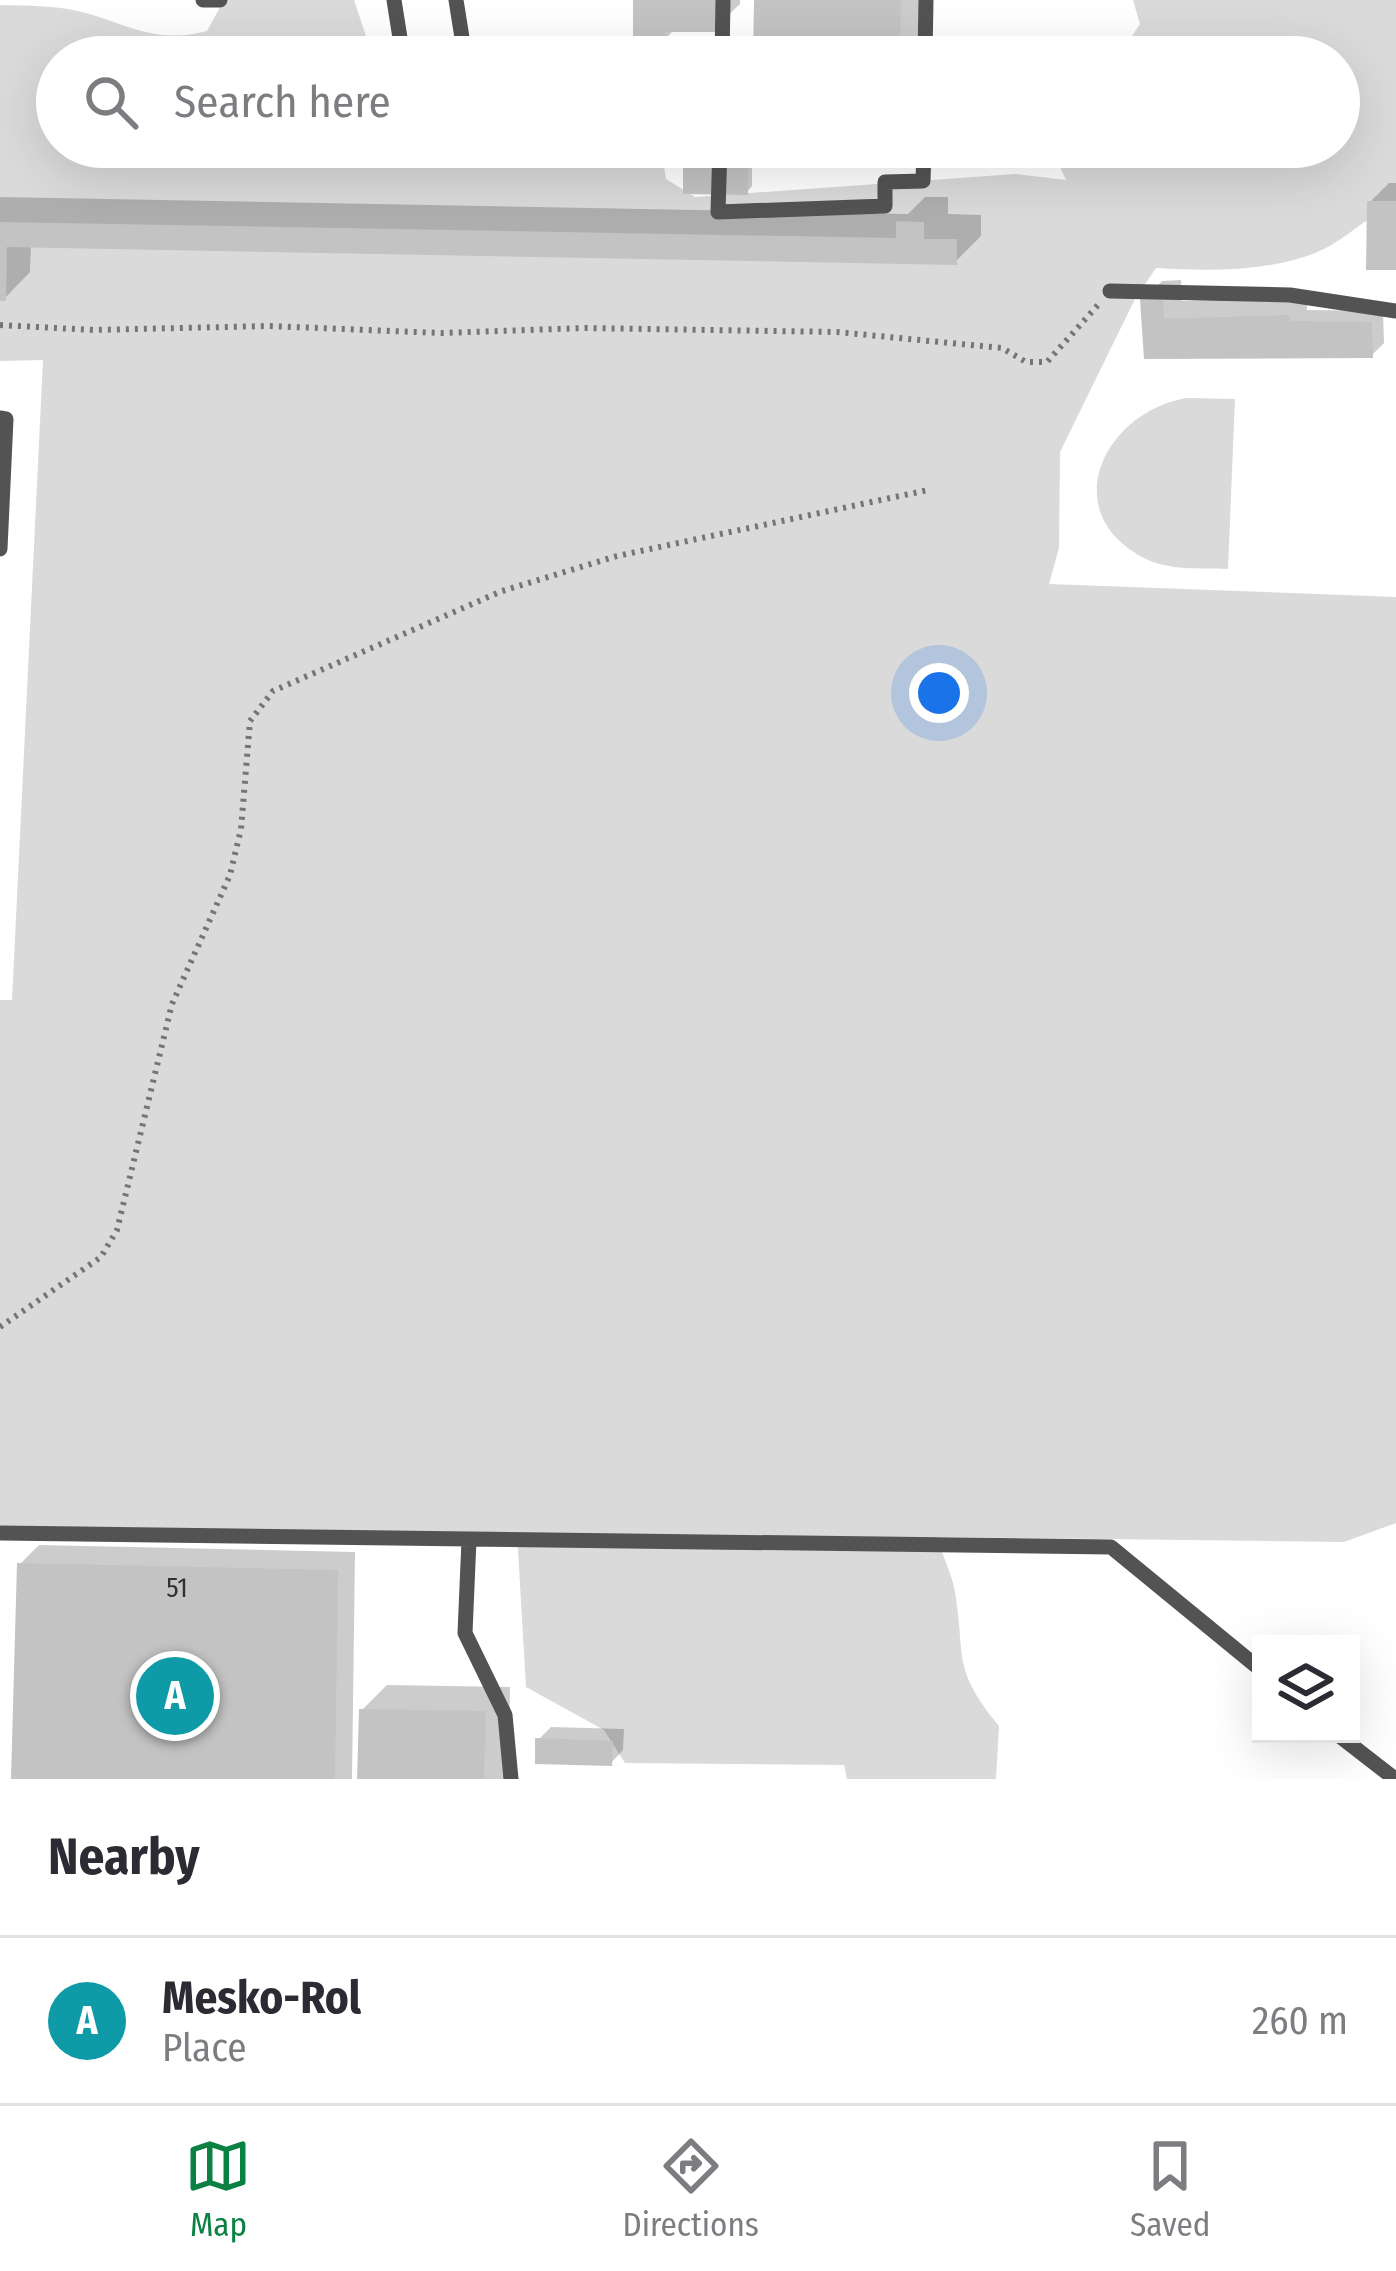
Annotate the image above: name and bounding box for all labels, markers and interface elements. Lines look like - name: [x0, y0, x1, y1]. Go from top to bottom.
- search box: [36, 36, 1360, 168]
- icon: search: [78, 69, 144, 135]
- text: Search here: [174, 75, 391, 129]
- your location: [909, 663, 969, 723]
- house number: 51: [166, 1572, 188, 1604]
- map controls: [1252, 1635, 1360, 1743]
- button: layers: [1252, 1635, 1360, 1743]
- pin: A: [136, 1651, 214, 1741]
- text: Nearby: [48, 1826, 200, 1888]
- text: Mesko-Rol: [162, 1971, 361, 2025]
- text: A: [76, 1998, 98, 2044]
- text: 260 m: [1252, 1998, 1348, 2044]
- text: Place: [162, 2025, 246, 2071]
- tab: Map: [185, 2133, 251, 2245]
- tab: Directions: [622, 2133, 759, 2245]
- tab: Saved: [1130, 2133, 1210, 2245]

